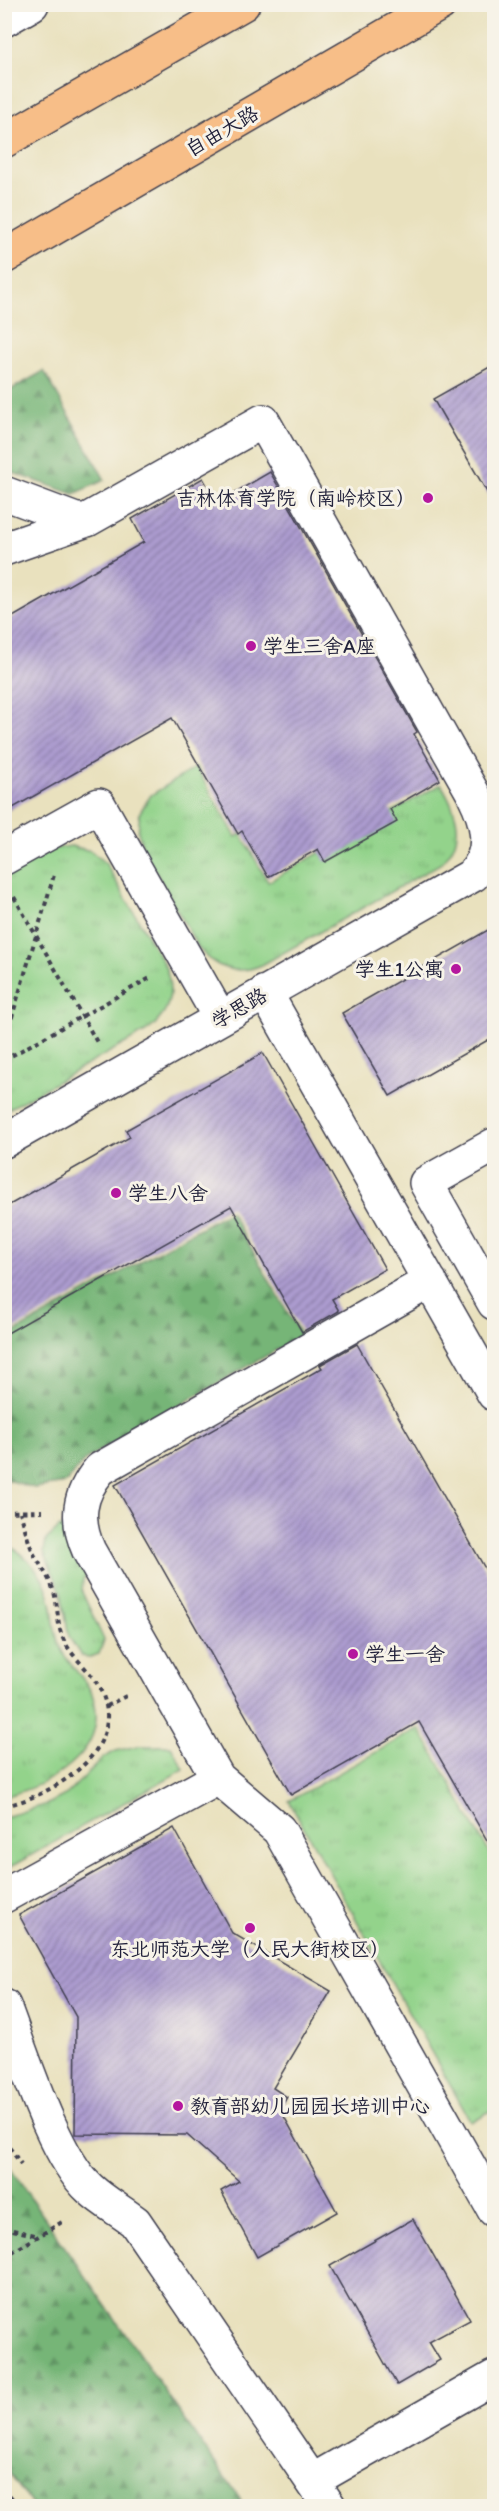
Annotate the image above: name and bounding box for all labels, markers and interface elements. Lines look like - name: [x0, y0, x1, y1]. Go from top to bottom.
- street label: 自由大路: [181, 100, 264, 161]
- place label: 吉林体育学院（南岭校区）: [176, 486, 416, 510]
- marker: 吉林体育学院（南岭校区）: [421, 491, 435, 505]
- place label: 学生三舍A座: [263, 634, 376, 658]
- marker: 学生三舍A座: [244, 639, 258, 653]
- place label: 学生1公寓: [355, 957, 444, 981]
- marker: 学生1公寓: [449, 962, 463, 976]
- street label: 学思路: [207, 982, 272, 1033]
- place label: 学生八舍: [128, 1181, 208, 1205]
- marker: 学生八舍: [109, 1186, 123, 1200]
- place label: 学生一舍: [365, 1642, 445, 1666]
- marker: 学生一舍: [346, 1647, 360, 1661]
- marker: 东北师范大学（人民大街校区）: [243, 1921, 257, 1935]
- place label: 东北师范大学（人民大街校区）: [110, 1937, 390, 1961]
- place label: 教育部幼儿园园长培训中心: [190, 2094, 430, 2118]
- marker: 教育部幼儿园园长培训中心: [171, 2099, 185, 2113]

